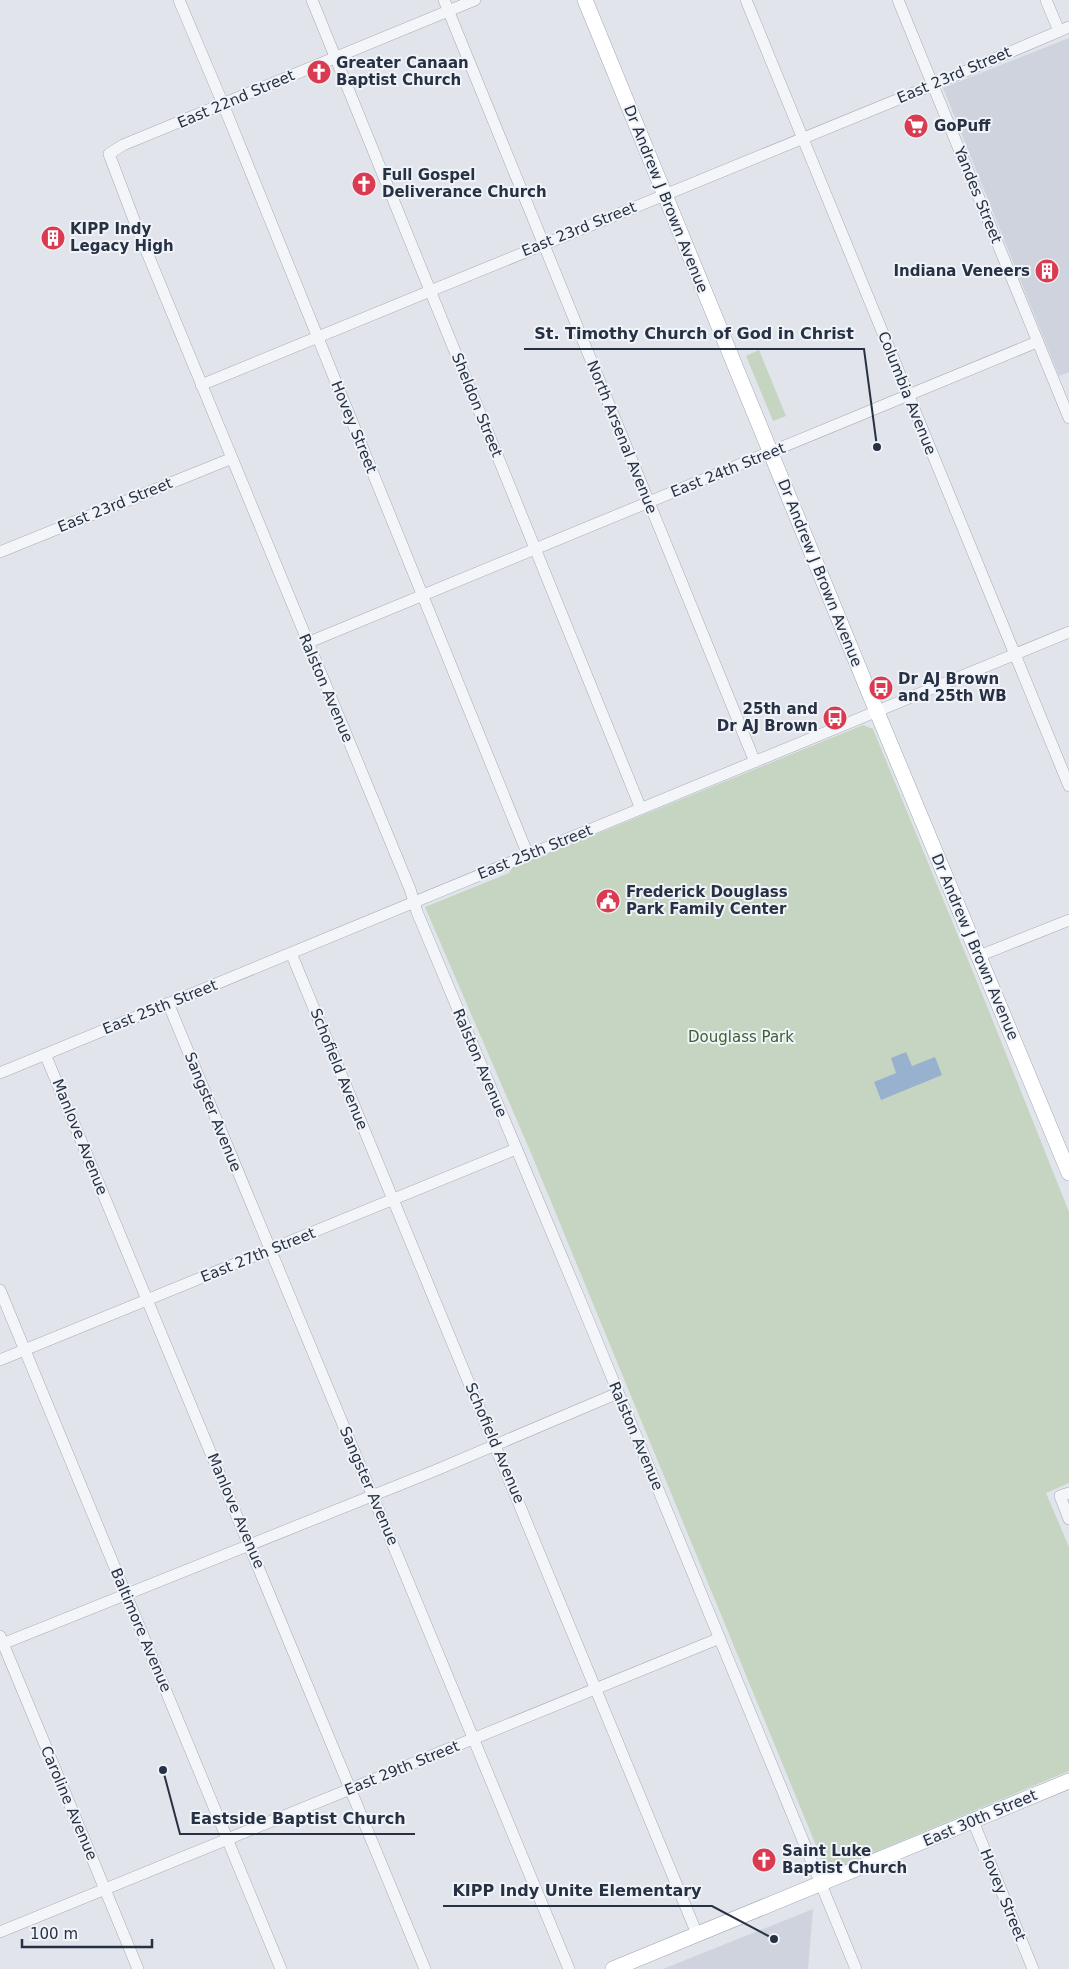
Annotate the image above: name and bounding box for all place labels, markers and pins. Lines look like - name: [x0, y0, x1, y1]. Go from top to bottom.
- place label: Greater Canaan Baptist Church: [336, 54, 469, 89]
- church icon: Greater Canaan Baptist Church: [306, 59, 332, 85]
- supermarket icon: GoPuff: [903, 113, 929, 139]
- place label: GoPuff: [934, 117, 991, 135]
- place label: Full Gospel Deliverance Church: [382, 166, 547, 201]
- church icon: Full Gospel Deliverance Church: [351, 171, 377, 197]
- place label: KIPP Indy Legacy High: [70, 220, 174, 255]
- building icon: KIPP Indy Legacy High: [40, 225, 66, 251]
- building icon: Indiana Veneers: [1034, 258, 1060, 284]
- place label: Indiana Veneers: [893, 262, 1030, 280]
- callout: St. Timothy Church of God in Christ: [524, 318, 864, 349]
- place label: Dr AJ Brown and 25th WB: [898, 670, 1007, 705]
- bus stop icon: Dr AJ Brown and 25th WB: [868, 675, 894, 701]
- place label: 25th and Dr AJ Brown: [717, 700, 818, 735]
- bus stop icon: 25th and Dr AJ Brown: [822, 705, 848, 731]
- place label: Frederick Douglass Park Family Center: [626, 883, 788, 918]
- public building icon: Frederick Douglass Park Family Center: [595, 888, 621, 914]
- callout: Eastside Baptist Church: [180, 1803, 415, 1834]
- place label: Saint Luke Baptist Church: [782, 1842, 907, 1877]
- church icon: Saint Luke Baptist Church: [751, 1847, 777, 1873]
- callout: KIPP Indy Unite Elementary: [443, 1875, 712, 1906]

